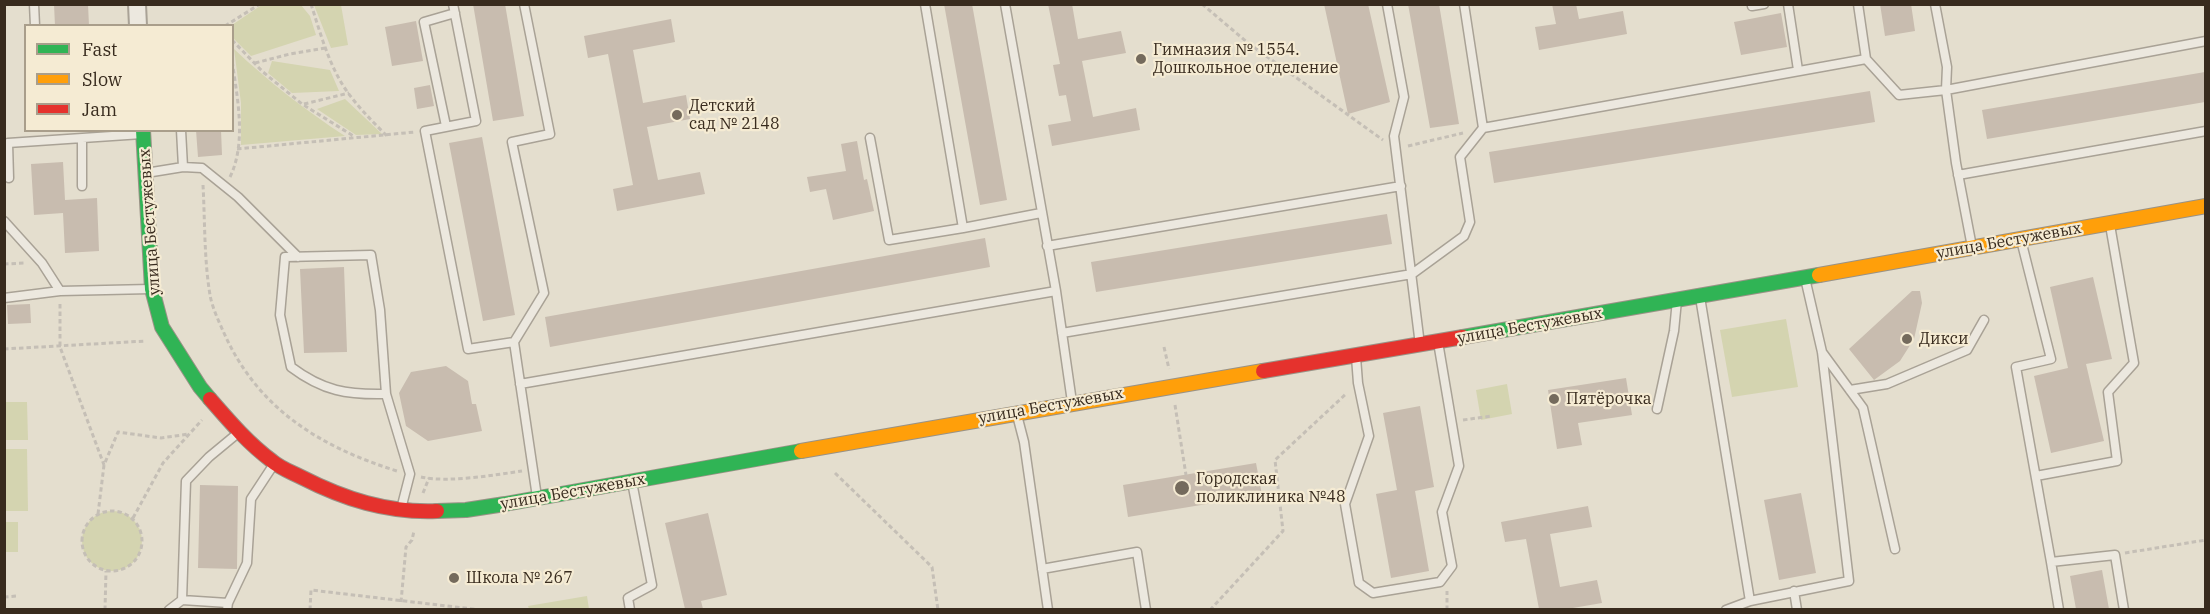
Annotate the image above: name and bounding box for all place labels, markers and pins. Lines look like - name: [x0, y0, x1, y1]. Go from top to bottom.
- place label: Гимназия № 1554. Дошкольное отделение: [1153, 40, 1338, 78]
- marker: Гимназия № 1554. Дошкольное отделение: [1134, 52, 1148, 66]
- place label: Детский сад № 2148: [689, 96, 780, 134]
- marker: Детский сад № 2148: [670, 108, 684, 122]
- place label: Дикси: [1919, 329, 1969, 349]
- marker: Дикси: [1900, 332, 1914, 346]
- place label: Пятёрочка: [1566, 389, 1652, 409]
- marker: Пятёрочка: [1547, 392, 1561, 406]
- place label: Городская поликлиника №48: [1196, 469, 1346, 507]
- marker: Городская поликлиника №48: [1173, 479, 1191, 497]
- place label: Школа № 267: [466, 568, 573, 588]
- marker: Школа № 267: [447, 571, 461, 585]

